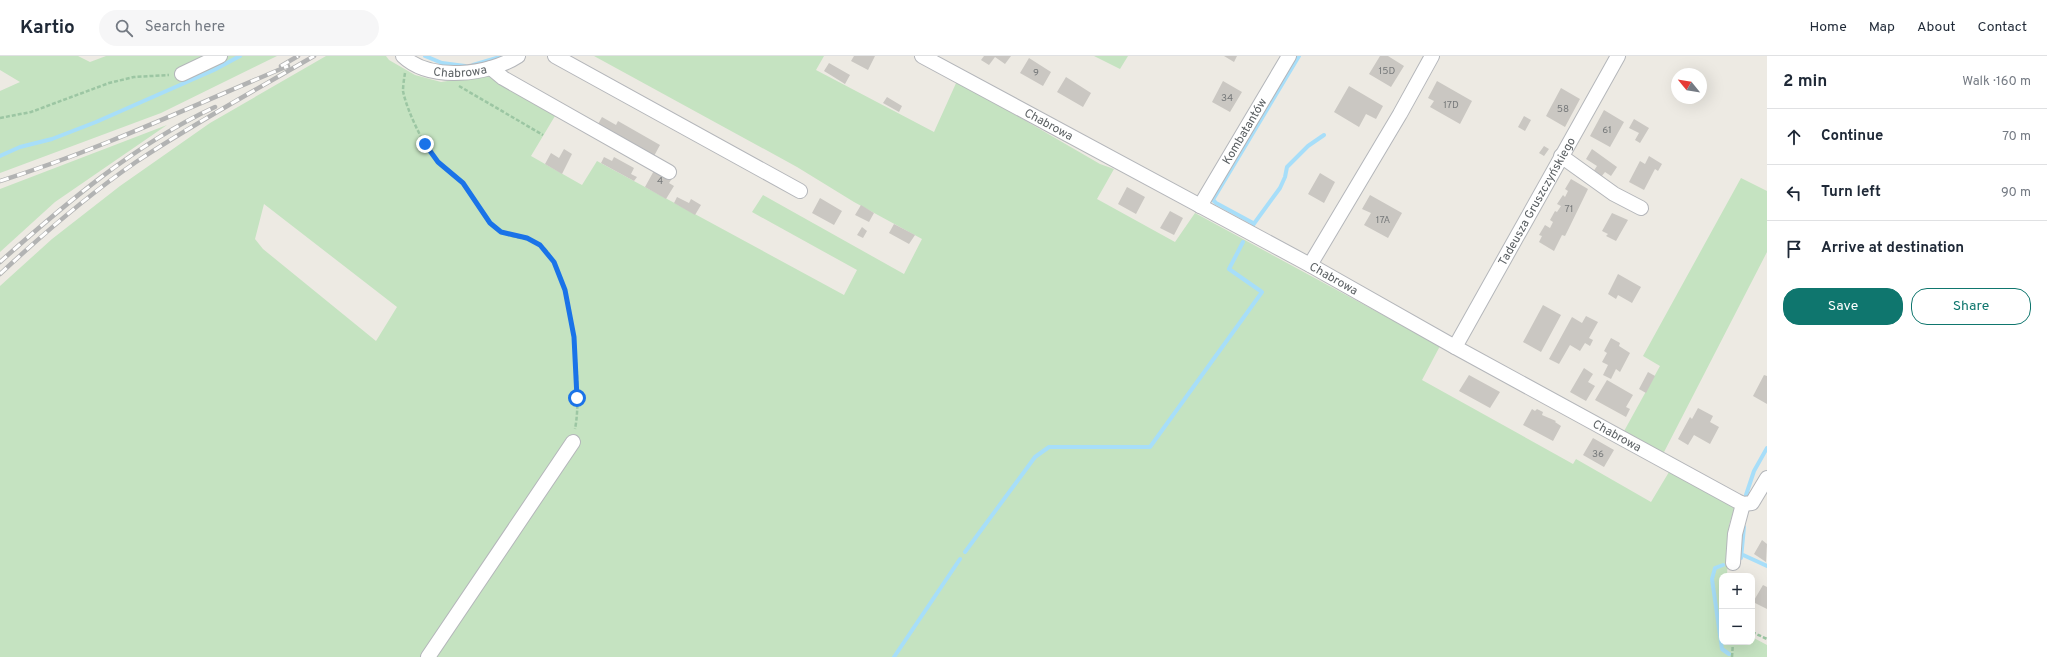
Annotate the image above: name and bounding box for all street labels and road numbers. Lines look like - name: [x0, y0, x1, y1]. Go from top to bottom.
- street label: Chabrowa: [432, 62, 488, 82]
- street label: Kombatantów: [1219, 95, 1271, 168]
- street label: Chabrowa: [1021, 105, 1076, 145]
- street label: Tadeusza Gruszczyńskiego: [1495, 135, 1580, 269]
- street label: Chabrowa: [1306, 259, 1360, 299]
- street label: Chabrowa: [1589, 417, 1644, 456]

